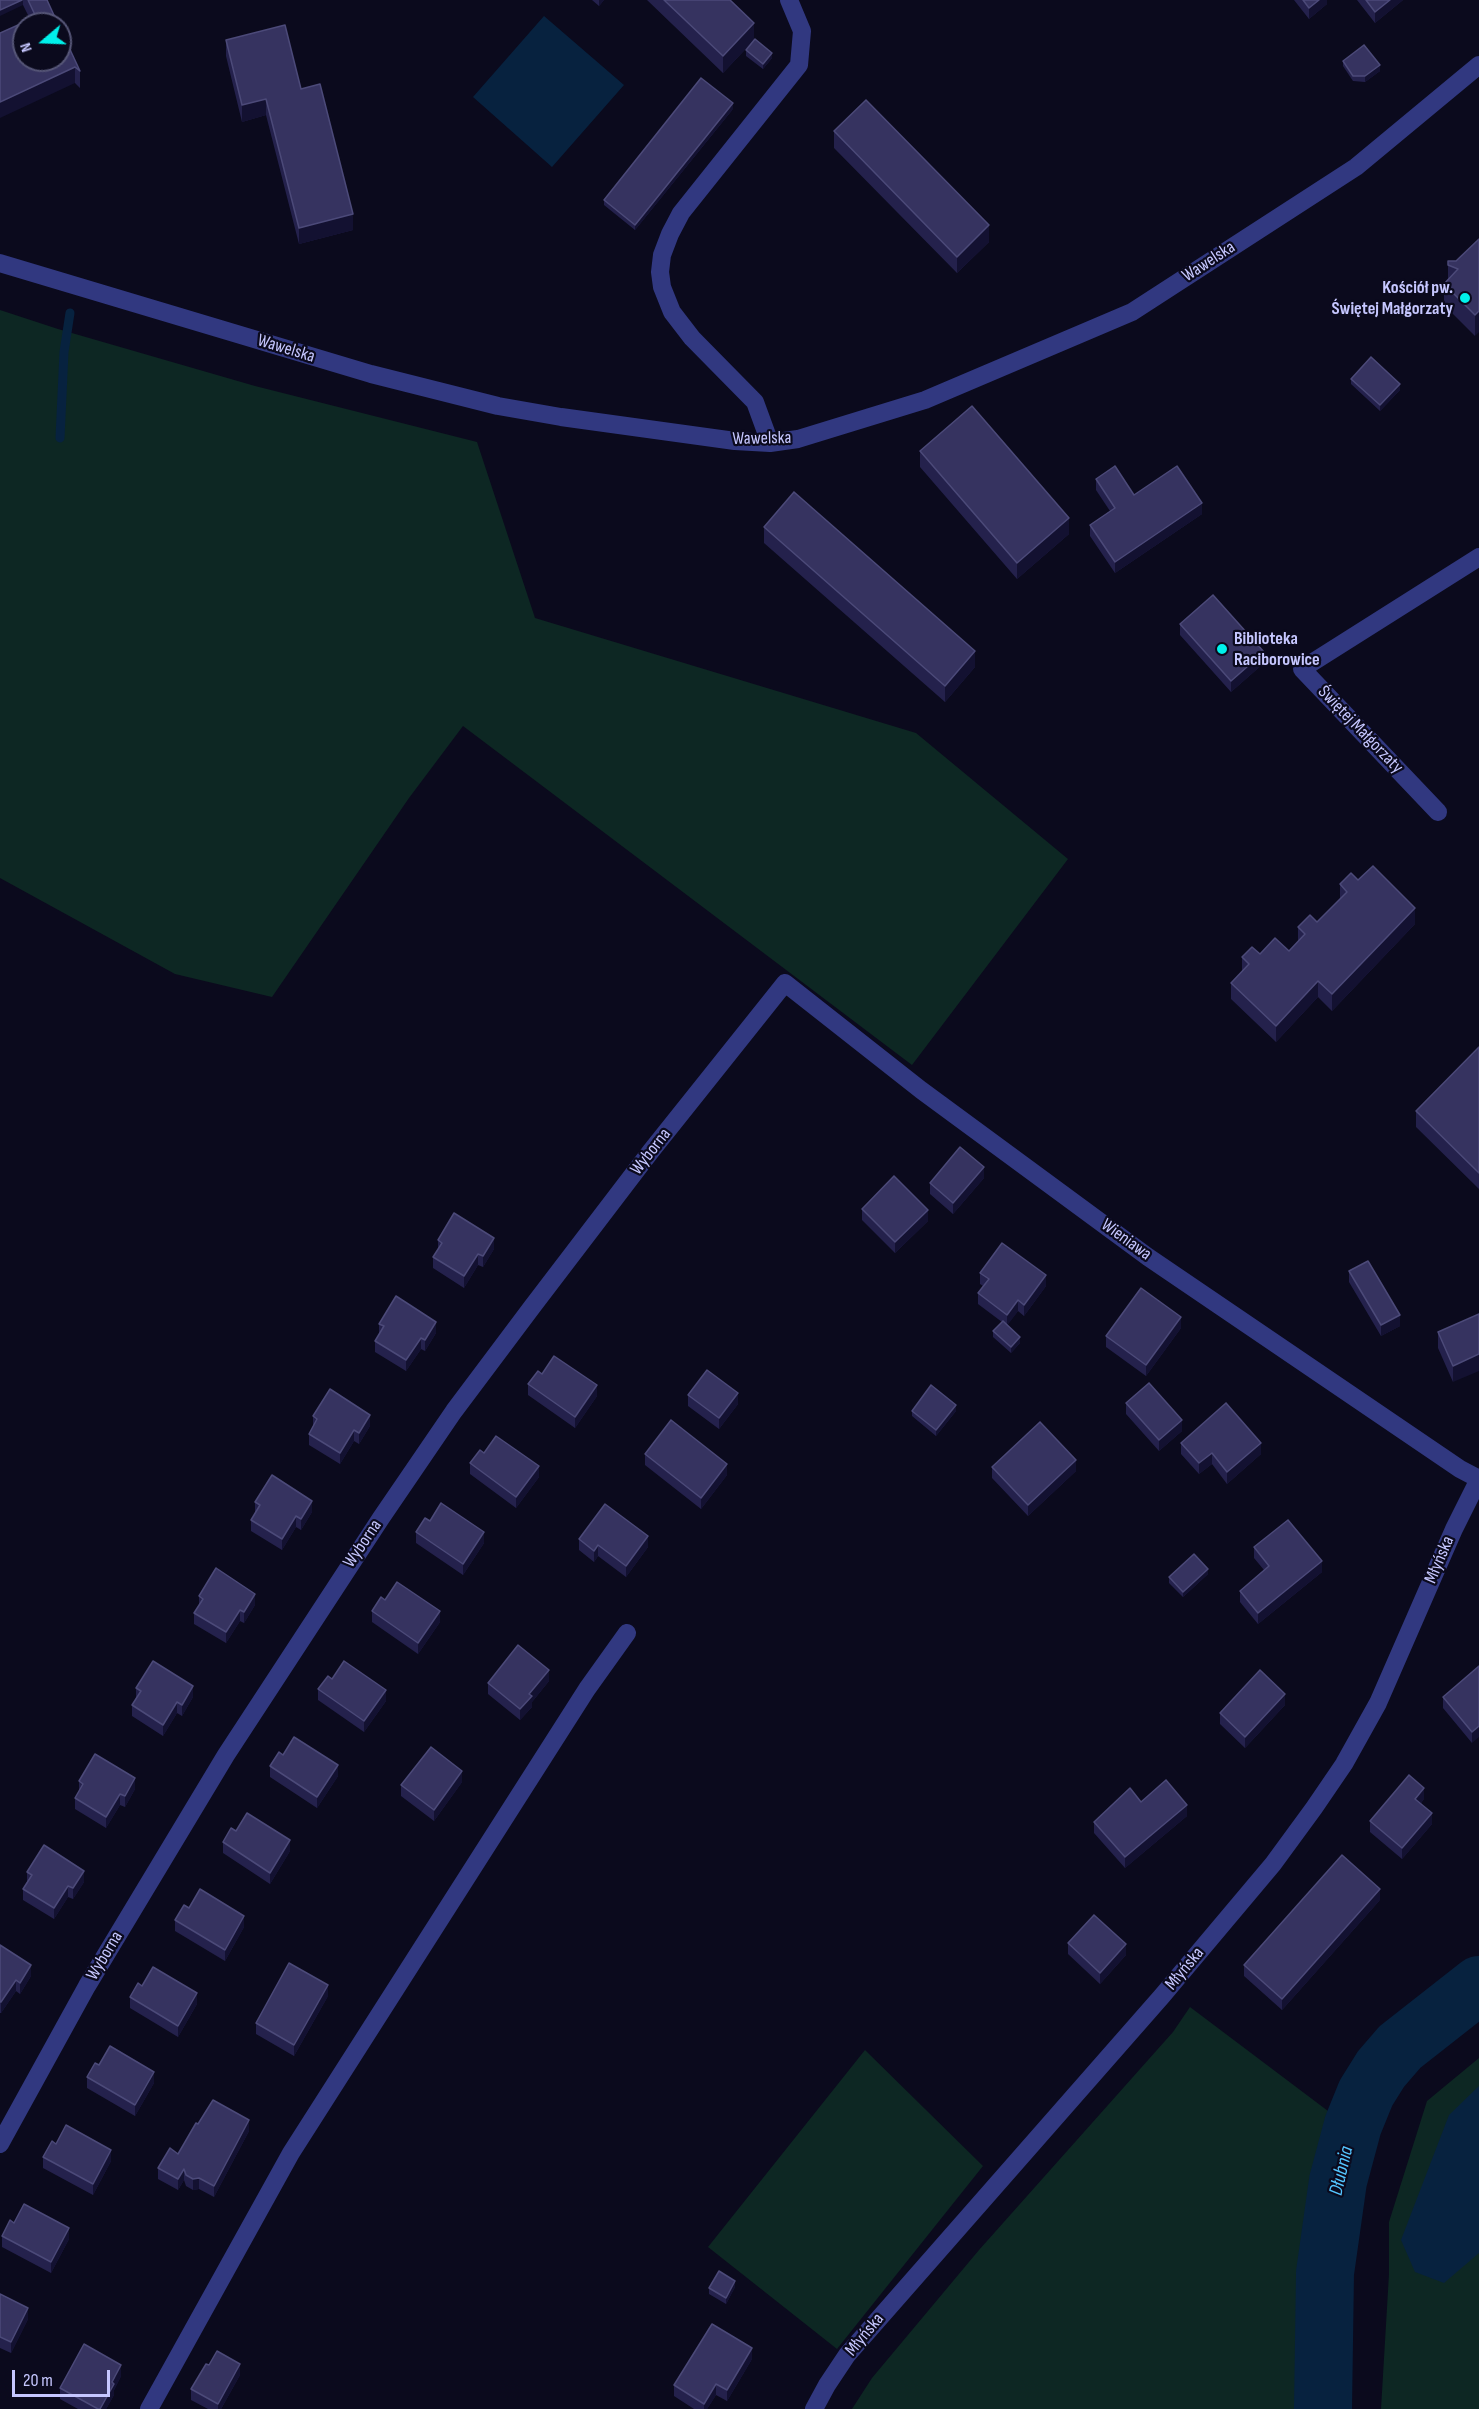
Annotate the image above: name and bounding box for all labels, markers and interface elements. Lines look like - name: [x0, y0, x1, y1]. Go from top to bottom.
- north arrow: [12, 12, 72, 72]
- text: N: [16, 40, 37, 55]
- street label: Wawelska: [1178, 237, 1240, 287]
- place label: Kościół pw. Świętej Małgorzaty: [1331, 277, 1453, 320]
- marker: Kościół pw. Świętej Małgorzaty: [1458, 291, 1472, 305]
- street label: Wawelska: [255, 330, 317, 368]
- street label: Wawelska: [732, 428, 792, 450]
- place label: Biblioteka Raciborowice: [1234, 628, 1320, 670]
- marker: Biblioteka Raciborowice: [1215, 642, 1229, 656]
- street label: Świętej Małgorzaty: [1313, 682, 1407, 778]
- street label: Wyborna: [626, 1124, 676, 1180]
- street label: Wieniawa: [1097, 1215, 1155, 1265]
- street label: Wyborna: [339, 1516, 387, 1572]
- street label: Młyńska: [1420, 1533, 1460, 1587]
- street label: Wyborna: [82, 1928, 128, 1984]
- street label: Młyńska: [1161, 1943, 1209, 1995]
- water label: Dłubnia: [1325, 2144, 1359, 2198]
- street label: Młyńska: [841, 2309, 889, 2361]
- scale bar: [15, 2358, 112, 2396]
- text: 20 m: [23, 2370, 53, 2391]

